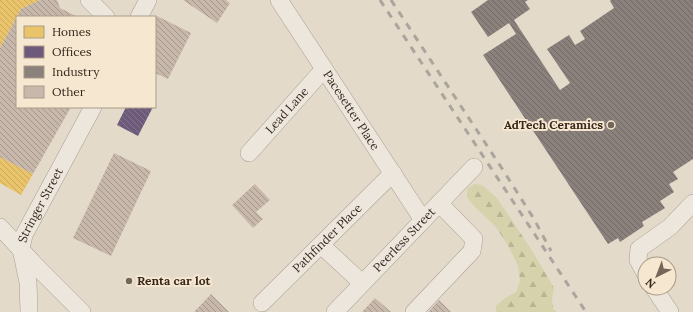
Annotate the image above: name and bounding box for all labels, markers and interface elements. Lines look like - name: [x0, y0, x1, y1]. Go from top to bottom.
- legend: [16, 16, 156, 108]
- text: Homes: [52, 24, 91, 39]
- text: Offices: [52, 44, 92, 59]
- text: Industry: [52, 64, 100, 79]
- street label: Pacesetter Place: [320, 68, 383, 153]
- street label: Lead Lane: [262, 83, 312, 136]
- text: Other: [52, 84, 86, 99]
- place label: AdTech Ceramics: [504, 117, 603, 132]
- marker: AdTech Ceramics: [606, 120, 616, 130]
- street label: Stringer Street: [15, 165, 66, 244]
- street label: Pathfinder Place: [289, 200, 365, 275]
- street label: Peerless Street: [370, 204, 438, 275]
- north arrow: [637, 256, 677, 296]
- place label: Renta car lot: [137, 273, 211, 288]
- text: N: [642, 275, 658, 291]
- marker: Renta car lot: [124, 276, 134, 286]

